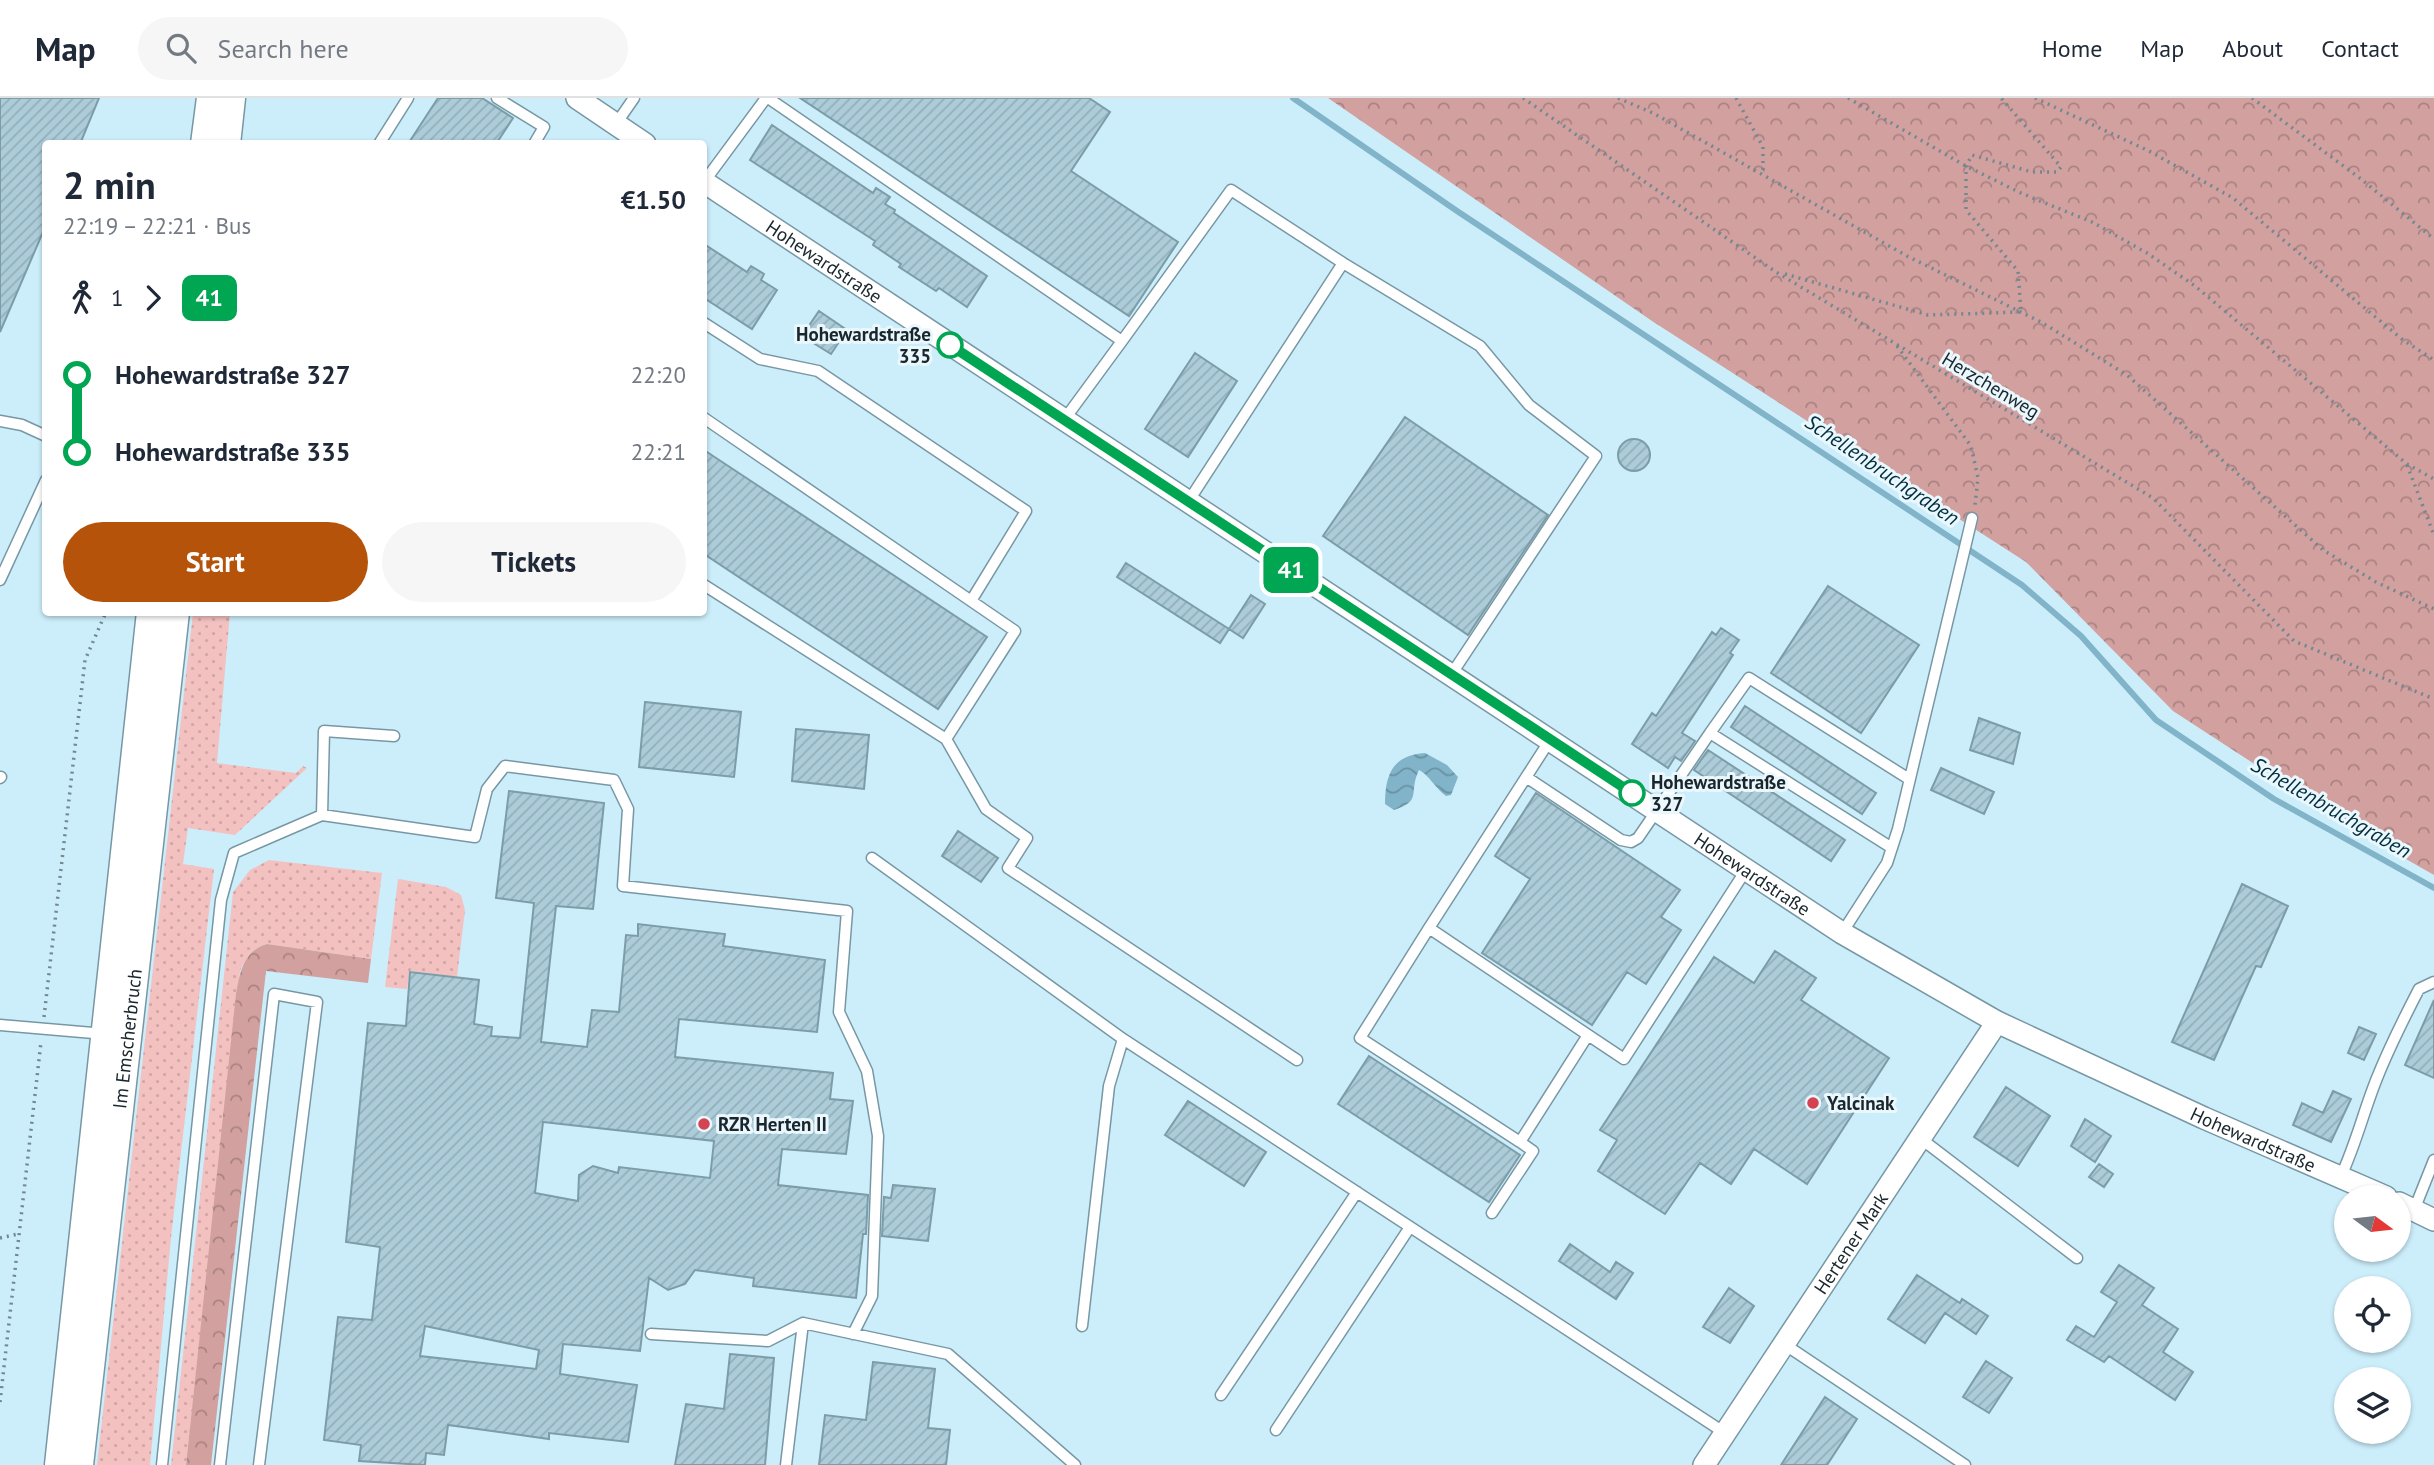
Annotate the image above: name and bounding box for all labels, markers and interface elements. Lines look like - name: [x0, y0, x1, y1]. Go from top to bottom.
- search box: [138, 17, 628, 80]
- text: Map: [35, 27, 96, 70]
- icon: search: [162, 29, 200, 67]
- text: Search here: [218, 32, 349, 65]
- text: Home: [2042, 33, 2102, 64]
- text: Map: [2140, 33, 2184, 64]
- text: About: [2222, 33, 2283, 64]
- text: Contact: [2321, 33, 2399, 64]
- text: 2 min: [63, 160, 156, 209]
- text: €1.50: [621, 183, 686, 216]
- text: 22:19 – 22:21 · Bus: [63, 211, 251, 240]
- street label: Hohewardstraße: [762, 214, 887, 308]
- icon: walk: [63, 279, 101, 317]
- icon: forward: [134, 279, 172, 317]
- text: 41: [196, 282, 223, 313]
- text: 1: [111, 283, 124, 312]
- place label: Hohewardstraße 335: [796, 322, 931, 368]
- marker: Hohewardstraße 335: [937, 332, 963, 358]
- street label: Herzchenweg: [1938, 347, 2044, 423]
- text: Hohewardstraße 327: [115, 358, 350, 391]
- text: 22:20: [631, 360, 686, 389]
- water label: Schellenbruchgraben: [1800, 408, 1965, 531]
- text: Hohewardstraße 335: [115, 435, 350, 468]
- text: 22:21: [631, 437, 686, 466]
- button: Start: [63, 522, 368, 602]
- button: Tickets: [382, 522, 686, 602]
- line badge: 41: [1260, 547, 1322, 593]
- text: 41: [1277, 554, 1305, 585]
- water label: Schellenbruchgraben: [2247, 751, 2416, 864]
- place label: Hohewardstraße 327: [1651, 770, 1786, 816]
- marker: Hohewardstraße 327: [1619, 780, 1645, 806]
- street label: Hohewardstraße: [1690, 827, 1815, 921]
- street label: Im Emscherbruch: [107, 967, 147, 1110]
- place label: Yalcinak: [1826, 1091, 1895, 1115]
- marker: Yalcinak: [1805, 1095, 1821, 1111]
- street label: Hohewardstraße: [2187, 1101, 2320, 1177]
- place label: RZR Herten II: [718, 1112, 827, 1136]
- marker: RZR Herten II: [696, 1116, 712, 1132]
- north arrow: [2334, 1185, 2412, 1262]
- map controls: [2334, 1185, 2411, 1444]
- street label: Hertener Mark: [1808, 1188, 1893, 1299]
- button: locate: [2334, 1276, 2411, 1353]
- button: layers: [2334, 1367, 2411, 1444]

